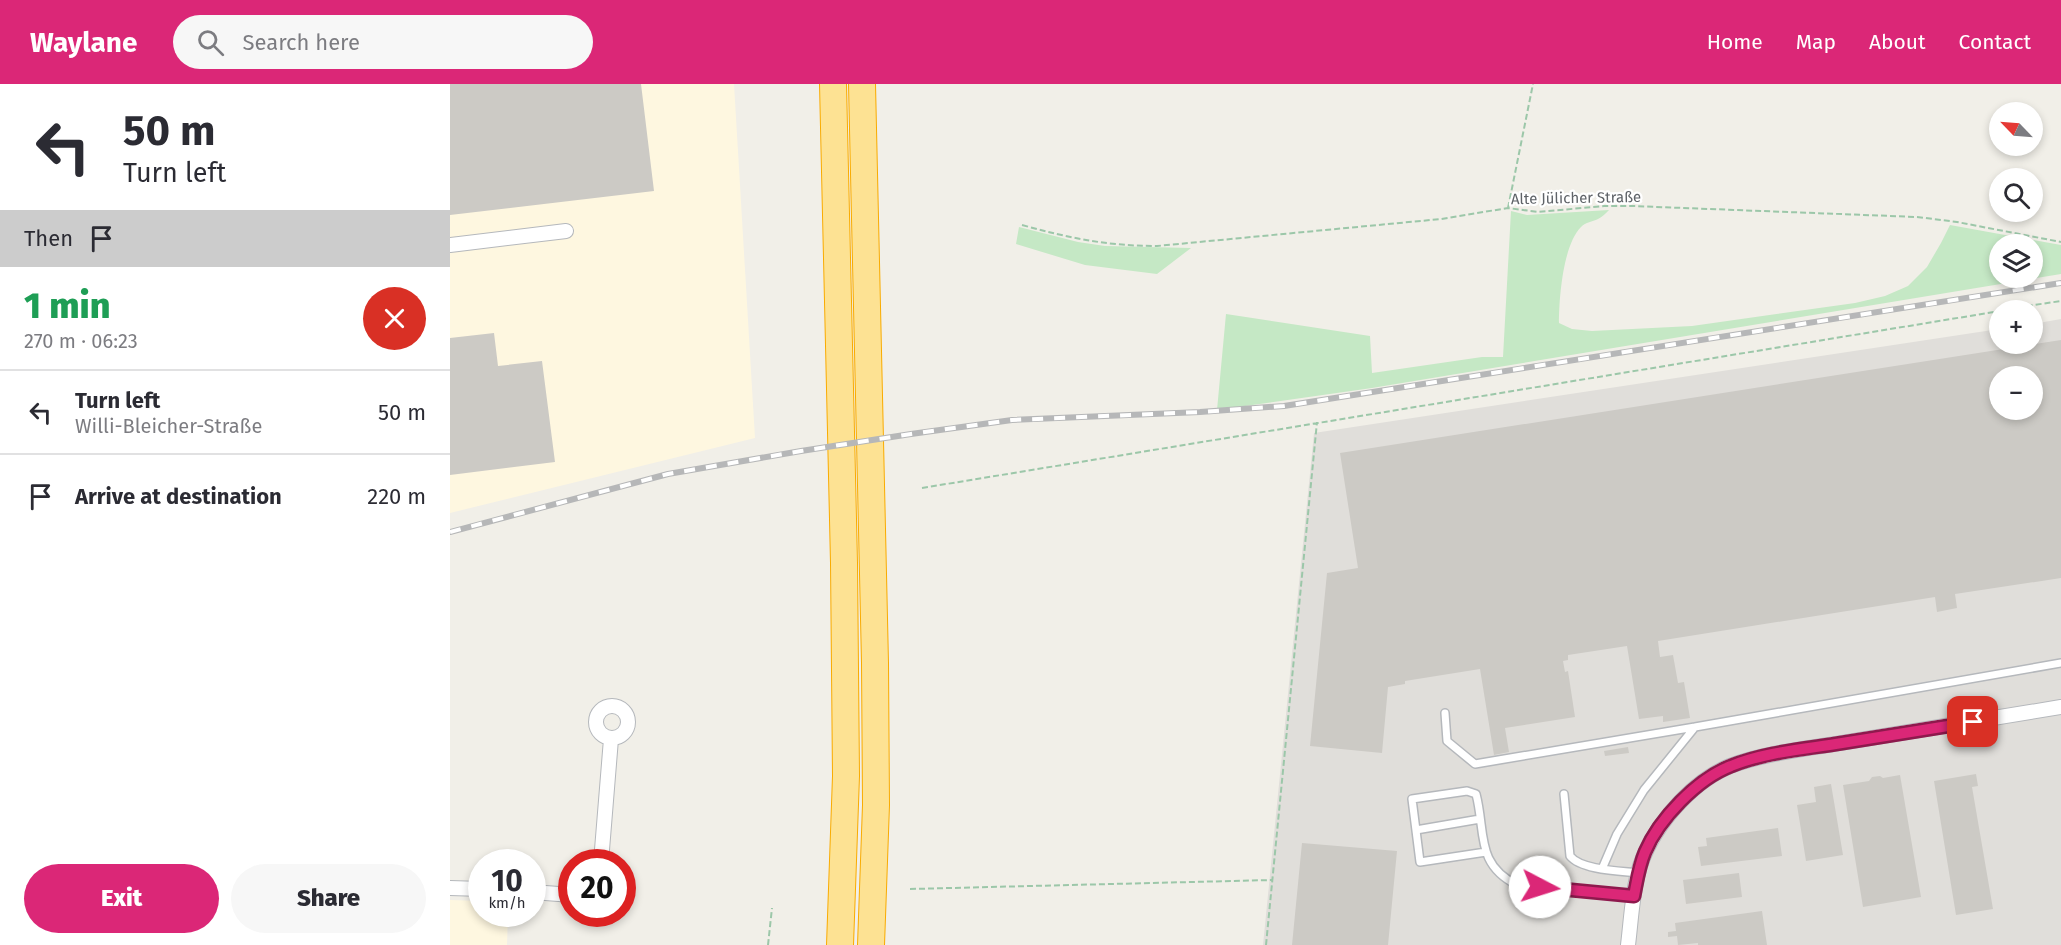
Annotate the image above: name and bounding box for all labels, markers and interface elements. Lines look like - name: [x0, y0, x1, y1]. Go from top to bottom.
- search box: [173, 15, 593, 69]
- text: Waylane: [30, 26, 137, 59]
- icon: search: [194, 26, 227, 59]
- text: Search here: [242, 29, 360, 56]
- text: Home: [1707, 29, 1763, 55]
- text: Map: [1796, 29, 1836, 55]
- text: About: [1869, 29, 1926, 55]
- text: Contact: [1959, 29, 2031, 55]
- north arrow: [1989, 102, 2043, 156]
- map controls: [1989, 102, 2043, 420]
- text: 50 m: [123, 106, 216, 156]
- icon: left: [24, 108, 102, 186]
- text: Turn left: [123, 157, 226, 189]
- button: search: [1989, 168, 2043, 222]
- street label: Alte Jülicher Straße: [1511, 188, 1641, 208]
- icon: arrive: [85, 222, 118, 255]
- text: Then: [24, 225, 73, 252]
- button: layers: [1989, 234, 2043, 288]
- text: 1 min: [24, 284, 110, 328]
- button: close: [363, 287, 426, 350]
- button: +: [1989, 300, 2043, 354]
- text: 270 m · 06:23: [24, 329, 138, 353]
- button: −: [1989, 366, 2043, 420]
- text: Turn left: [75, 387, 160, 414]
- icon: left: [24, 396, 57, 429]
- text: 50 m: [378, 399, 426, 426]
- text: Willi-Bleicher-Straße: [75, 414, 262, 438]
- icon: arrive: [24, 480, 57, 513]
- text: Arrive at destination: [75, 483, 282, 510]
- text: 220 m: [367, 483, 426, 510]
- pin: [1947, 696, 1998, 747]
- icon: arrive: [1956, 705, 1989, 738]
- speed limit sign: 20: [558, 849, 636, 927]
- position arrow: [1508, 855, 1572, 919]
- text: 10: [491, 863, 523, 899]
- button: Exit: [24, 864, 219, 933]
- button: Share: [231, 864, 426, 933]
- text: km/h: [488, 894, 526, 912]

